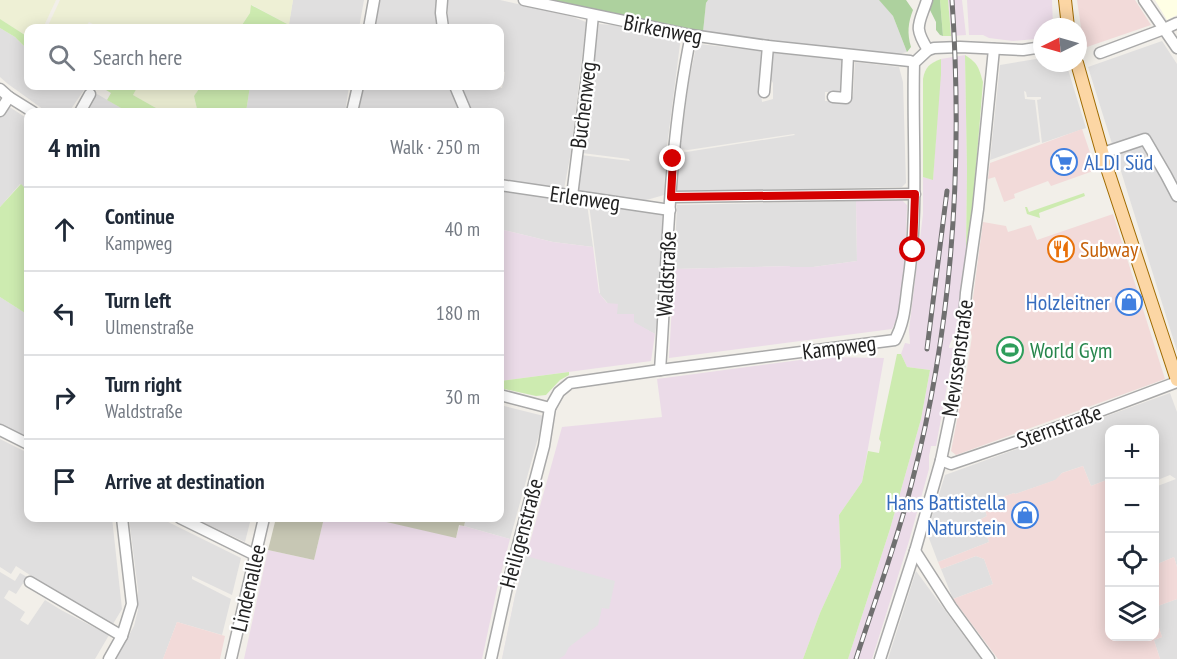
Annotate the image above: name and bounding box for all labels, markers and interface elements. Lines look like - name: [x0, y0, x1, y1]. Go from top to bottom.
- street label: Birkenweg: [621, 8, 705, 50]
- north arrow: [1033, 18, 1087, 72]
- search box: [24, 24, 504, 90]
- icon: search: [45, 41, 78, 74]
- text: Search here: [93, 43, 182, 71]
- street label: Buchenweg: [564, 60, 602, 150]
- text: 4 min: [48, 131, 101, 164]
- text: Walk · 250 m: [390, 134, 480, 160]
- route end: [659, 145, 685, 171]
- supermarket icon: ALDI Süd: [1049, 147, 1079, 177]
- place label: ALDI Süd: [1084, 148, 1153, 176]
- street label: Erlenweg: [548, 179, 622, 217]
- text: Continue: [105, 202, 175, 230]
- icon: ahead: [48, 213, 81, 246]
- text: 40 m: [445, 216, 480, 242]
- text: Kampweg: [105, 230, 172, 256]
- street label: Waldstraße: [650, 231, 682, 317]
- restaurant icon: Subway: [1046, 234, 1076, 264]
- place label: Subway: [1080, 235, 1139, 263]
- route start: [899, 236, 925, 262]
- text: Turn left: [105, 286, 171, 314]
- shop icon: Holzleitner: [1114, 287, 1144, 317]
- place label: Holzleitner: [1026, 288, 1110, 316]
- icon: left: [48, 297, 81, 330]
- street label: Mevissenstraße: [935, 298, 979, 418]
- text: 180 m: [436, 300, 480, 326]
- text: Ulmenstraße: [105, 314, 194, 340]
- street label: Kampweg: [801, 329, 877, 365]
- sports icon: World Gym: [995, 335, 1025, 365]
- place label: World Gym: [1030, 336, 1112, 364]
- text: Turn right: [105, 370, 182, 398]
- icon: right: [48, 381, 81, 414]
- text: 30 m: [445, 384, 480, 410]
- text: Waldstraße: [105, 398, 183, 424]
- street label: Sternstraße: [1013, 398, 1105, 454]
- map controls: [1105, 425, 1159, 641]
- button: +: [1105, 425, 1159, 479]
- icon: arrive: [48, 465, 81, 498]
- text: Arrive at destination: [105, 467, 265, 495]
- street label: Heiligenstraße: [493, 475, 549, 591]
- button: −: [1105, 479, 1159, 533]
- place label: Hans Battistella Naturstein: [886, 488, 1006, 541]
- shop icon: Hans Battistella Naturstein: [1010, 500, 1040, 530]
- button: locate: [1105, 533, 1159, 587]
- street label: Lindenallee: [224, 542, 272, 634]
- button: layers: [1105, 587, 1159, 641]

